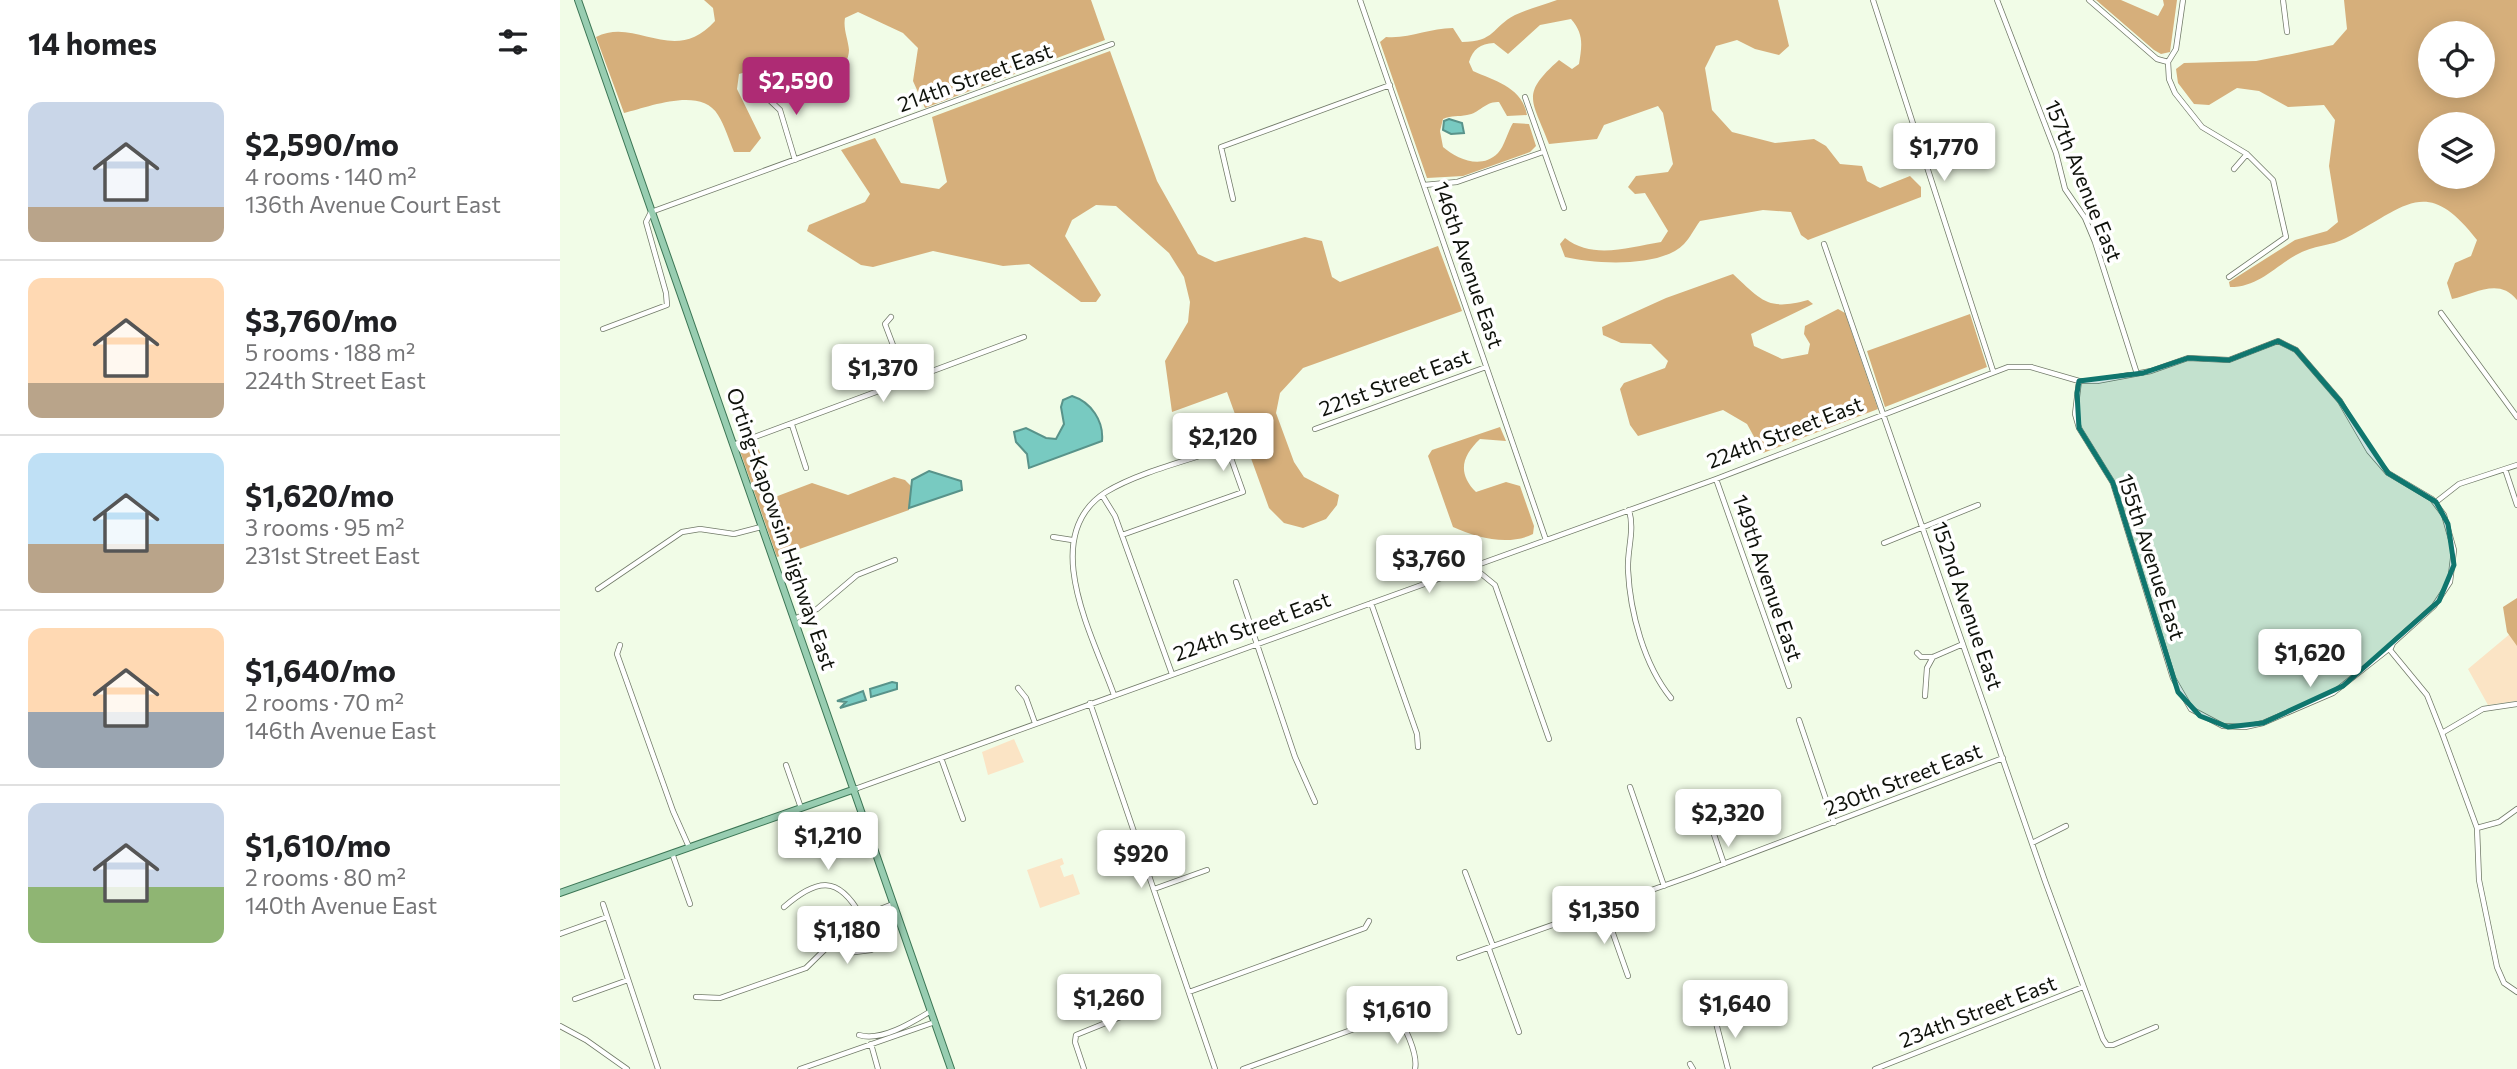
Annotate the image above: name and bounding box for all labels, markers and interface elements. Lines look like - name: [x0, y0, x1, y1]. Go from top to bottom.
- map controls: [2418, 21, 2495, 189]
- button: locate: [2418, 21, 2495, 98]
- icon: filters: [494, 23, 532, 61]
- text: 14 homes: [28, 24, 157, 61]
- street label: 214th Street East: [894, 37, 1055, 116]
- pin: $2,590: [739, 58, 853, 117]
- text: $2,590: [759, 66, 833, 94]
- street label: 157th Avenue East: [2041, 96, 2128, 265]
- button: layers: [2418, 112, 2495, 189]
- pin: $1,770: [1887, 124, 2001, 183]
- text: $2,590/mo: [245, 125, 399, 162]
- icon: home: [84, 130, 168, 214]
- text: $1,770: [1909, 132, 1979, 160]
- text: 4 rooms · 140 m²: [245, 162, 417, 190]
- street label: 146th Avenue East: [1429, 178, 1510, 351]
- text: 136th Avenue Court East: [245, 190, 501, 218]
- text: $3,760/mo: [245, 301, 397, 338]
- icon: home: [84, 306, 168, 390]
- text: 5 rooms · 188 m²: [245, 338, 415, 366]
- street label: 221st Street East: [1315, 343, 1474, 421]
- pin: $1,370: [826, 344, 940, 404]
- text: $1,370: [848, 353, 918, 381]
- text: 224th Street East: [245, 366, 426, 394]
- street label: Orting-Kapowsin Highway East: [722, 384, 843, 673]
- street label: 224th Street East: [1703, 390, 1866, 473]
- pin: $2,120: [1166, 414, 1280, 473]
- text: $2,120: [1189, 422, 1258, 450]
- street label: 155th Avenue East: [2114, 470, 2191, 643]
- text: $1,620/mo: [245, 476, 394, 513]
- icon: home: [84, 481, 168, 565]
- street label: 149th Avenue East: [1728, 491, 1809, 664]
- text: 3 rooms · 95 m²: [245, 513, 404, 541]
- street label: 152nd Avenue East: [1928, 518, 2009, 693]
- pin: $3,760: [1372, 536, 1486, 595]
- text: 231st Street East: [245, 541, 420, 569]
- text: $3,760: [1392, 544, 1466, 572]
- street label: 224th Street East: [1170, 586, 1333, 666]
- pin: $1,620: [2253, 630, 2367, 689]
- text: $1,620: [2274, 638, 2346, 666]
- text: $1,640/mo: [245, 651, 396, 688]
- icon: home: [84, 656, 168, 740]
- text: 2 rooms · 70 m²: [245, 688, 404, 716]
- text: 146th Avenue East: [245, 716, 436, 744]
- street label: 230th Street East: [1820, 737, 1985, 820]
- pin: $2,320: [1671, 790, 1785, 849]
- text: $2,320: [1691, 798, 1765, 826]
- pin: $1,210: [771, 812, 885, 872]
- text: $1,210: [794, 821, 862, 849]
- text: $1,610/mo: [245, 826, 391, 863]
- pin: $920: [1100, 830, 1182, 890]
- icon: home: [84, 831, 168, 915]
- text: $920: [1113, 839, 1169, 867]
- text: 2 rooms · 80 m²: [245, 863, 406, 891]
- pin: $1,350: [1547, 886, 1661, 946]
- text: 140th Avenue East: [245, 891, 437, 919]
- text: $1,350: [1568, 895, 1640, 923]
- pin: $1,180: [790, 906, 904, 966]
- text: $1,180: [813, 915, 881, 943]
- street label: 234th Street East: [1896, 969, 2059, 1052]
- pin: $1,260: [1052, 974, 1166, 1034]
- pin: $1,640: [1678, 981, 1792, 1040]
- text: $1,260: [1073, 983, 1145, 1011]
- pin: $1,610: [1340, 986, 1454, 1046]
- text: $1,640: [1699, 989, 1771, 1017]
- text: $1,610: [1363, 995, 1431, 1023]

